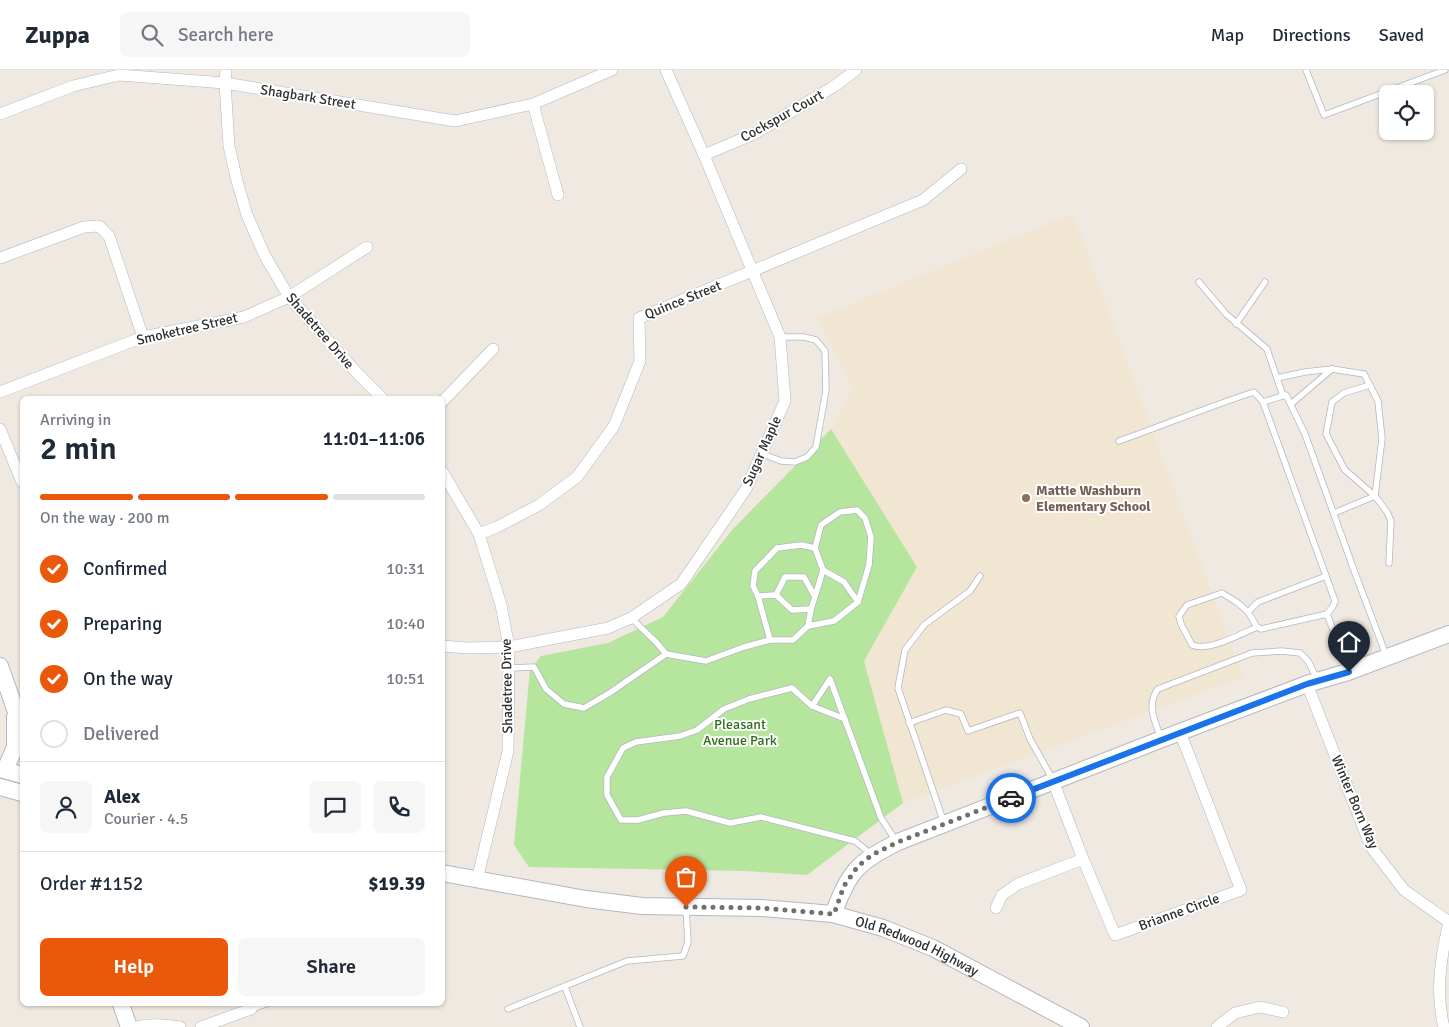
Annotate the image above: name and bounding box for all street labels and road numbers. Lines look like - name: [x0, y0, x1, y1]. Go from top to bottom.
- street label: Shagbark Street: [259, 81, 357, 113]
- street label: Cockspur Court: [738, 86, 827, 146]
- street label: Quince Street: [642, 277, 724, 323]
- street label: Shadetree Drive: [282, 290, 358, 372]
- street label: Smoketree Street: [135, 309, 239, 349]
- street label: Sugar Maple: [739, 413, 785, 489]
- street label: Shadetree Drive: [498, 638, 516, 734]
- street label: Winter Born Way: [1328, 753, 1383, 852]
- street label: Brianne Circle: [1136, 890, 1222, 934]
- street label: Old Redwood Highway: [853, 912, 982, 980]

